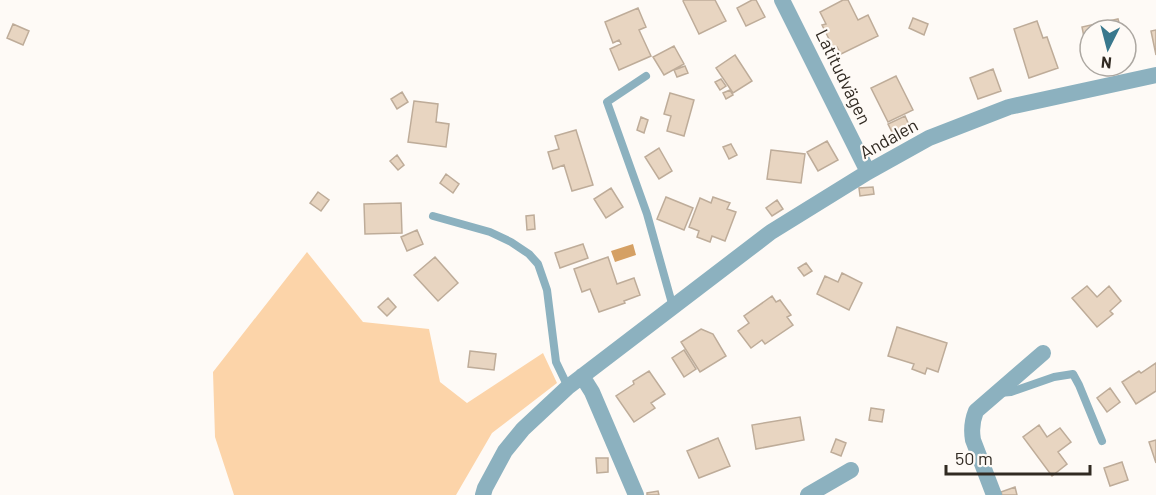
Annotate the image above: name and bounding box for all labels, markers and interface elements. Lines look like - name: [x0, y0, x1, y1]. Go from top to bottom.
- north arrow: [1078, 18, 1138, 78]
- street label: Latitudvägen: [811, 25, 876, 128]
- text: N: [1100, 53, 1113, 73]
- street label: Andalen: [856, 113, 921, 163]
- scale bar: [946, 438, 1090, 476]
- text: 50 m: [955, 447, 993, 469]

